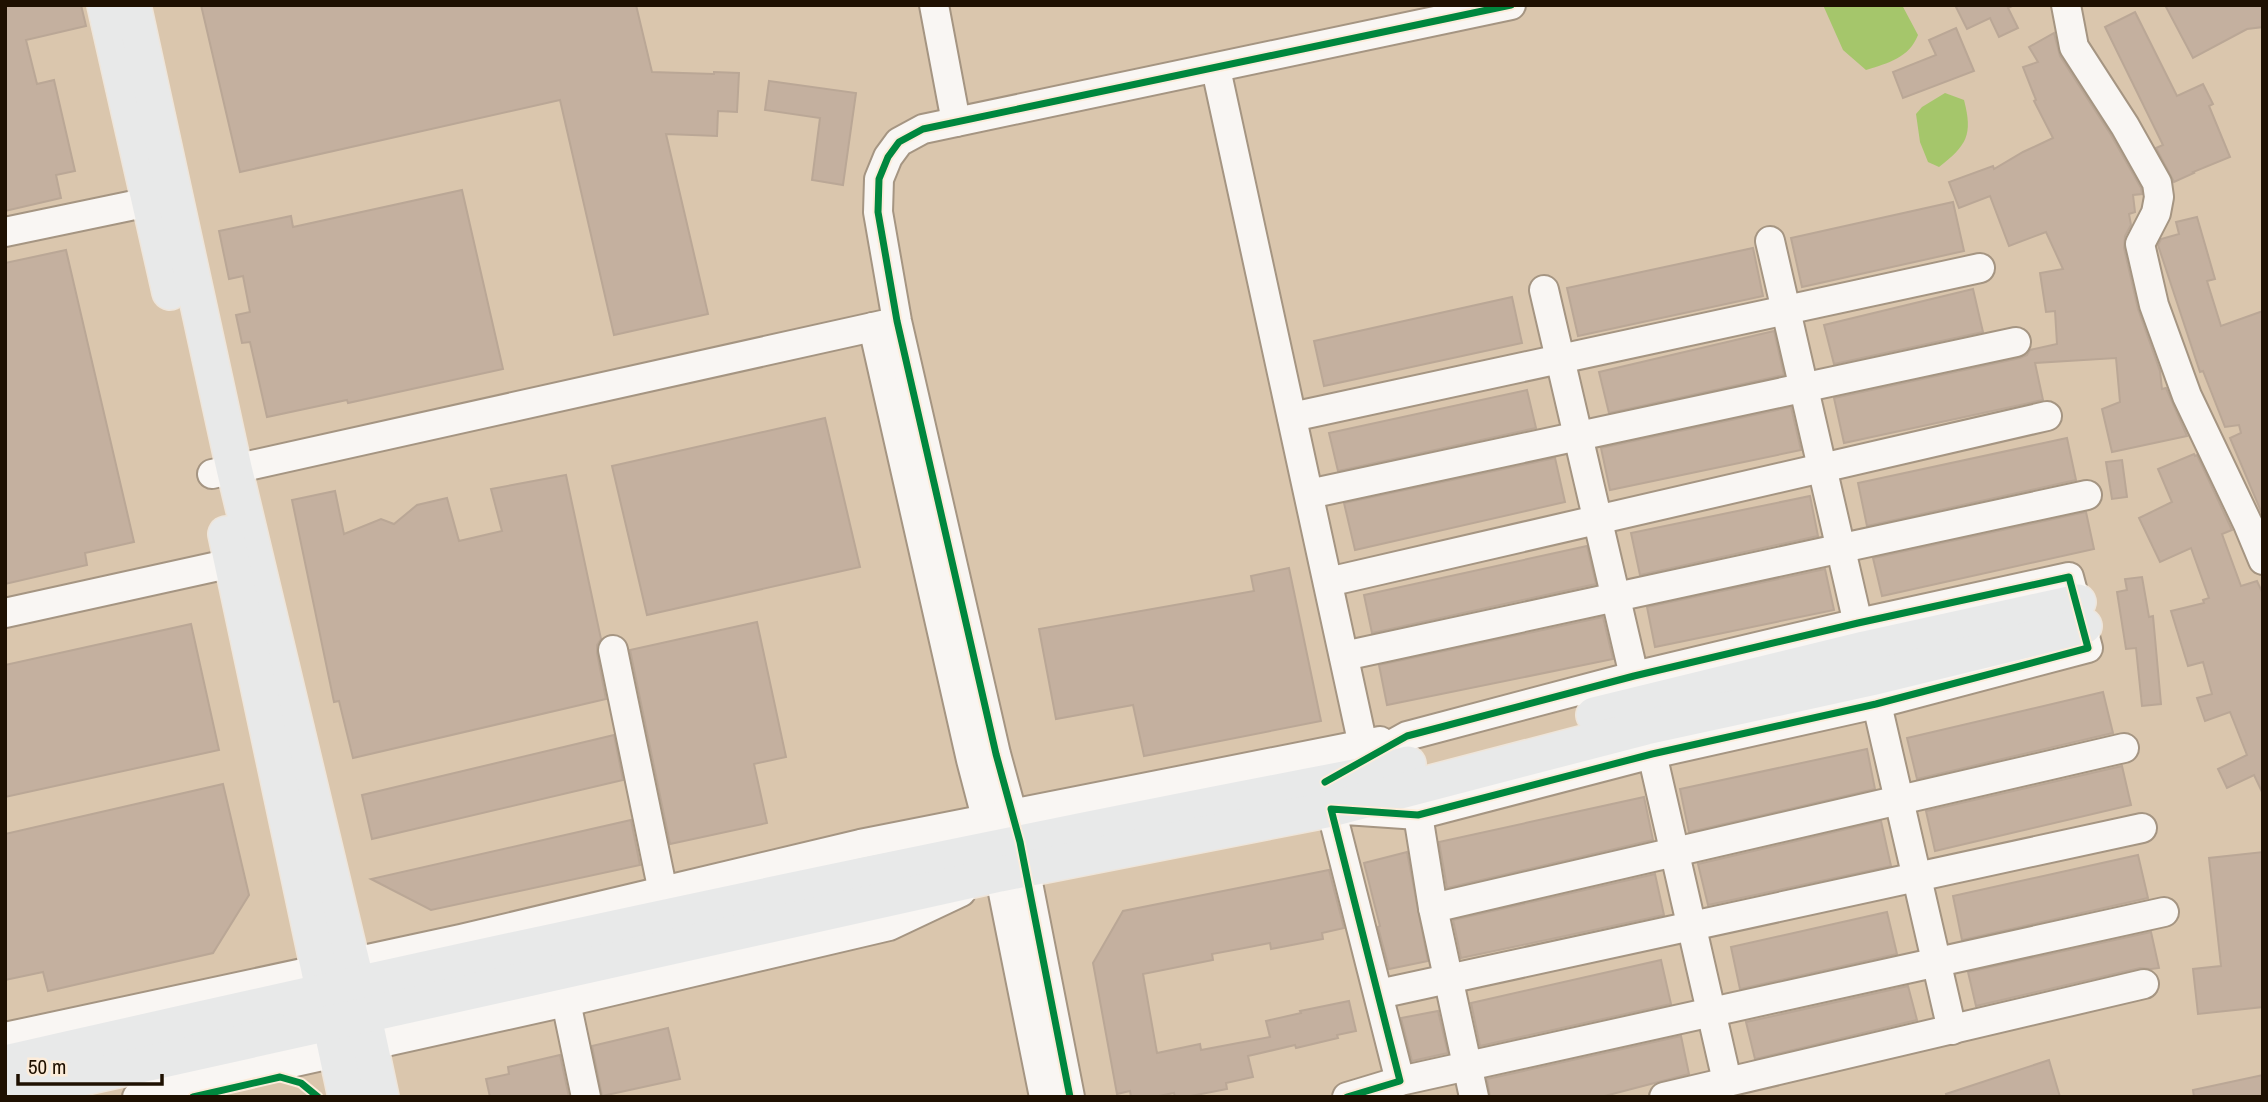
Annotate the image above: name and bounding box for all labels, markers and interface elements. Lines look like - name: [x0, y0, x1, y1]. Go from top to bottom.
- scale bar: [18, 1042, 161, 1086]
- text: 50 m: [28, 1052, 66, 1081]

